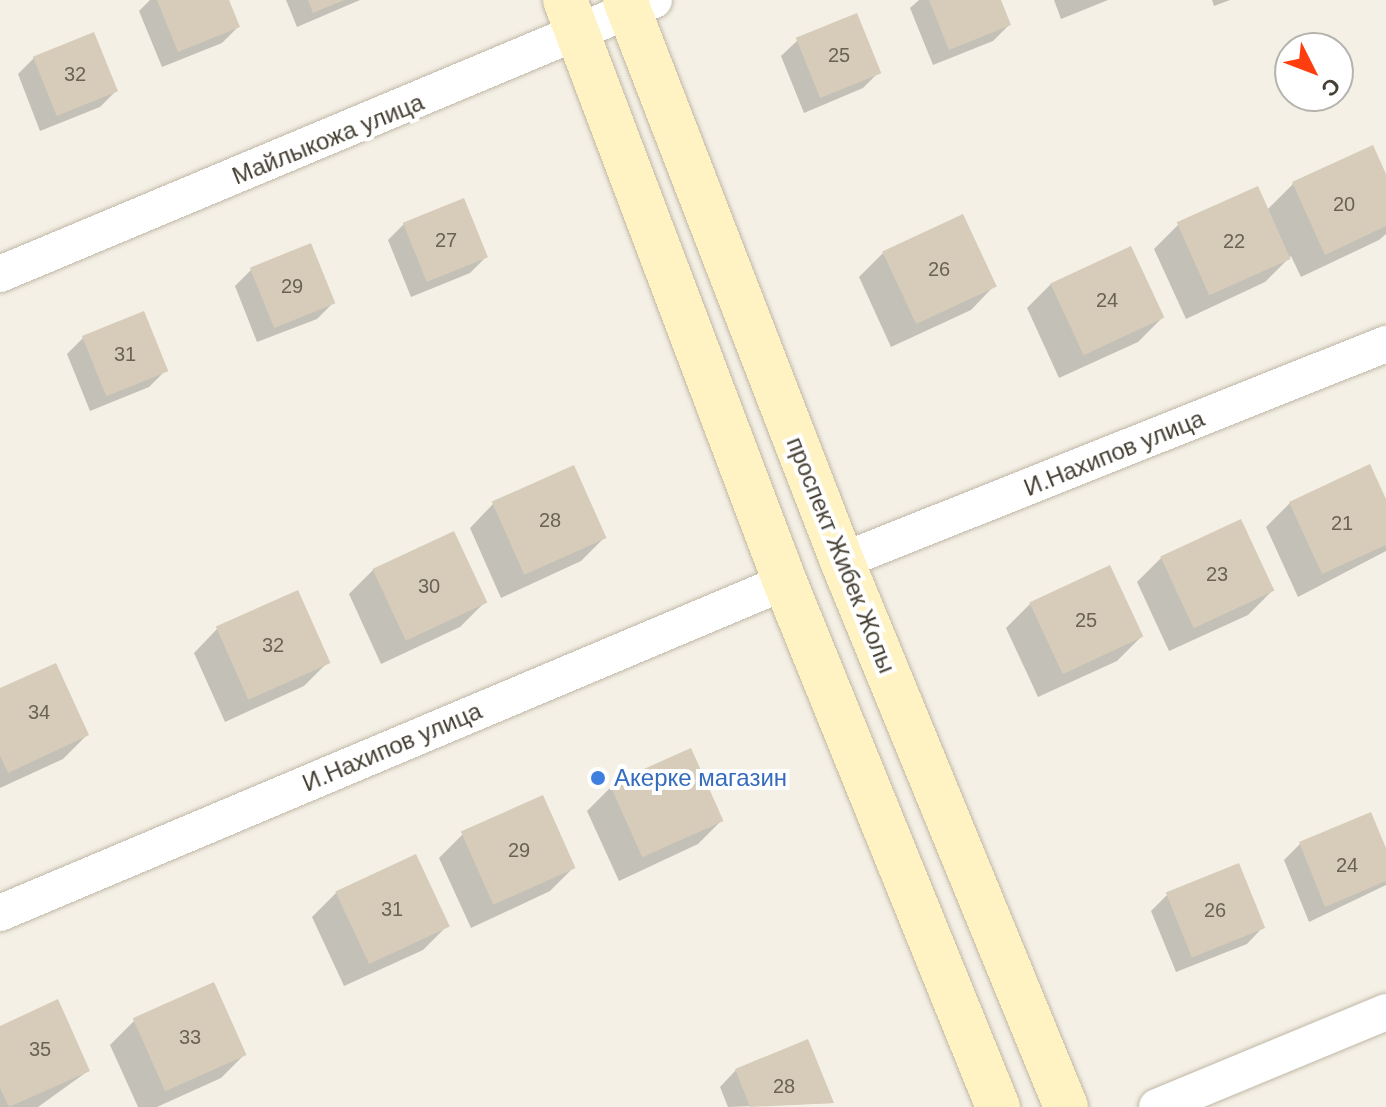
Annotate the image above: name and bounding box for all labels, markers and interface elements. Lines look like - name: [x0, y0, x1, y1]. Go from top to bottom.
- north arrow: [1274, 32, 1354, 112]
- house number: 25: [828, 43, 850, 67]
- house number: 32: [64, 62, 86, 86]
- text: С: [1316, 73, 1345, 101]
- street label: Майлыкожа улица: [228, 87, 428, 191]
- house number: 20: [1333, 192, 1355, 216]
- house number: 27: [435, 228, 457, 252]
- house number: 22: [1223, 229, 1245, 253]
- house number: 26: [928, 257, 950, 281]
- house number: 29: [281, 274, 303, 298]
- house number: 24: [1096, 288, 1118, 312]
- house number: 31: [114, 342, 136, 366]
- street label: И.Нахипов улица: [1020, 404, 1208, 502]
- street label: проспект Жибек Жолы: [780, 433, 902, 677]
- house number: 28: [539, 508, 561, 532]
- house number: 21: [1331, 511, 1353, 535]
- house number: 23: [1206, 562, 1228, 586]
- house number: 30: [418, 574, 440, 598]
- house number: 25: [1075, 608, 1097, 632]
- house number: 32: [262, 633, 284, 657]
- street label: И.Нахипов улица: [298, 696, 486, 798]
- house number: 34: [28, 700, 50, 724]
- place label: Акерке магазин: [614, 764, 787, 792]
- marker: Акерке магазин: [589, 769, 607, 787]
- house number: 29: [508, 838, 530, 862]
- house number: 24: [1336, 853, 1358, 877]
- house number: 31: [381, 897, 403, 921]
- house number: 26: [1204, 898, 1226, 922]
- house number: 33: [179, 1025, 201, 1049]
- house number: 35: [29, 1037, 51, 1061]
- house number: 28: [773, 1074, 795, 1098]

